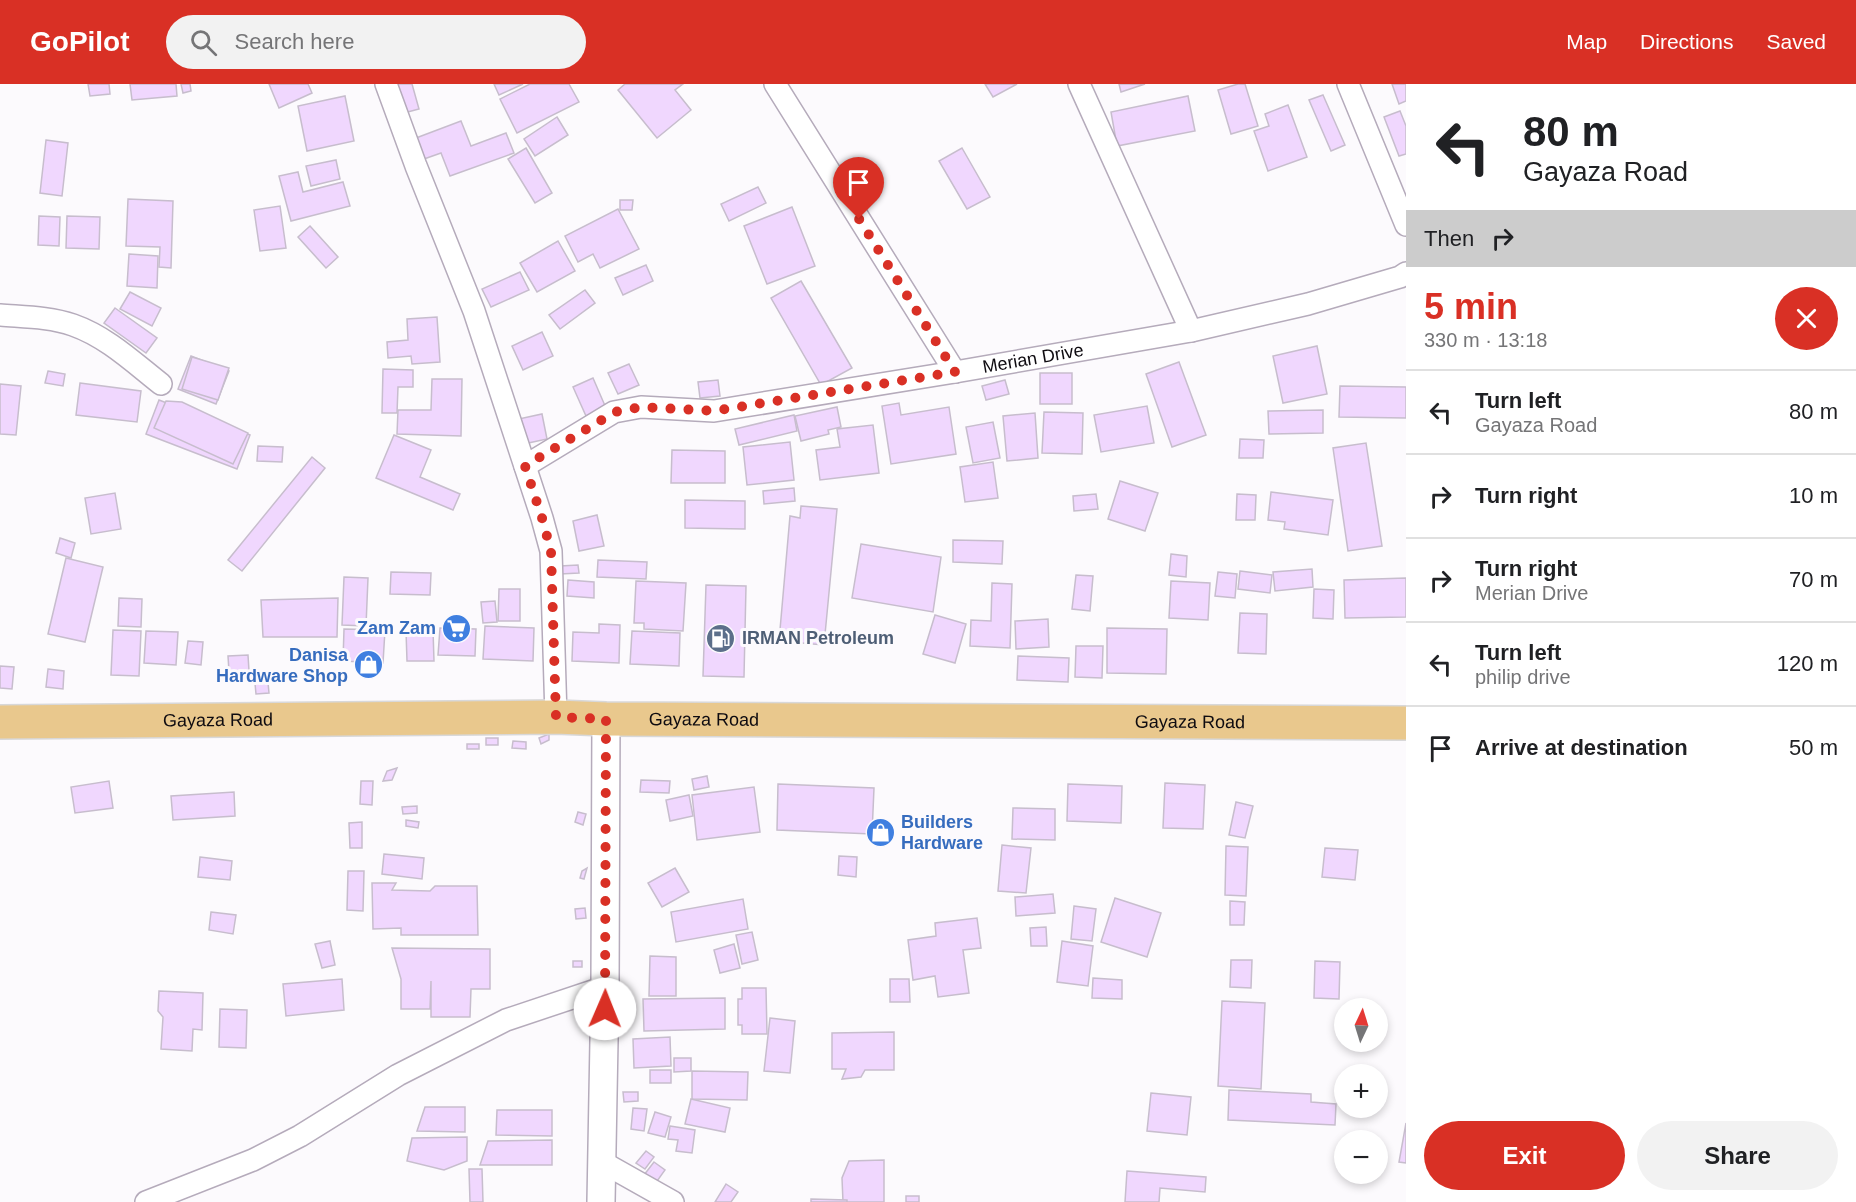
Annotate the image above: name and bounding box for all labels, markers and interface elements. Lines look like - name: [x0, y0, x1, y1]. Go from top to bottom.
- search box: [166, 15, 586, 69]
- text: GoPilot: [30, 26, 130, 57]
- icon: search: [187, 26, 220, 59]
- text: Search here: [235, 29, 354, 54]
- text: Map: [1566, 30, 1607, 53]
- text: Directions: [1640, 30, 1733, 53]
- text: Saved: [1766, 30, 1826, 53]
- icon: left: [1424, 108, 1502, 186]
- text: 80 m: [1523, 108, 1619, 155]
- pin: [833, 157, 884, 219]
- text: Gayaza Road: [1523, 157, 1688, 187]
- icon: arrive: [842, 166, 875, 199]
- icon: right: [1486, 222, 1519, 255]
- text: Then: [1424, 226, 1474, 251]
- text: 5 min: [1424, 286, 1518, 327]
- button: close: [1775, 287, 1838, 350]
- text: 330 m · 13:18: [1424, 329, 1547, 351]
- street label: Merian Drive: [981, 340, 1085, 377]
- text: Turn left: [1475, 388, 1561, 413]
- icon: left: [1424, 396, 1457, 429]
- text: 80 m: [1789, 399, 1838, 424]
- text: Gayaza Road: [1475, 414, 1597, 436]
- icon: right: [1424, 480, 1457, 513]
- text: Turn right: [1475, 483, 1577, 508]
- text: 10 m: [1789, 483, 1838, 508]
- text: Turn right: [1475, 556, 1577, 581]
- icon: right: [1424, 564, 1457, 597]
- text: 70 m: [1789, 567, 1838, 592]
- text: Merian Drive: [1475, 582, 1588, 604]
- supermarket icon: Zam Zam: [441, 612, 473, 644]
- place label: Zam Zam: [357, 618, 436, 638]
- fuel station icon: IRMAN Petroleum: [705, 622, 737, 654]
- place label: IRMAN Petroleum: [742, 628, 894, 648]
- text: Turn left: [1475, 640, 1561, 665]
- place label: Danisa Hardware Shop: [216, 645, 349, 686]
- icon: left: [1424, 648, 1457, 681]
- shop icon: Danisa Hardware Shop: [353, 649, 385, 681]
- text: 120 m: [1777, 651, 1838, 676]
- text: philip drive: [1475, 666, 1571, 688]
- street label: Gayaza Road: [649, 709, 759, 730]
- street label: Gayaza Road: [163, 710, 273, 731]
- street label: Gayaza Road: [1135, 712, 1245, 732]
- icon: arrive: [1424, 732, 1457, 765]
- text: Arrive at destination: [1475, 735, 1688, 760]
- text: 50 m: [1789, 735, 1838, 760]
- place label: Builders Hardware: [901, 812, 983, 853]
- shop icon: Builders Hardware: [864, 816, 896, 848]
- position arrow: [573, 977, 637, 1041]
- north arrow: [1334, 998, 1388, 1052]
- map controls: [1334, 998, 1388, 1184]
- button: +: [1334, 1064, 1388, 1118]
- button: Exit: [1424, 1121, 1625, 1190]
- button: Share: [1637, 1121, 1838, 1190]
- button: −: [1334, 1130, 1388, 1184]

